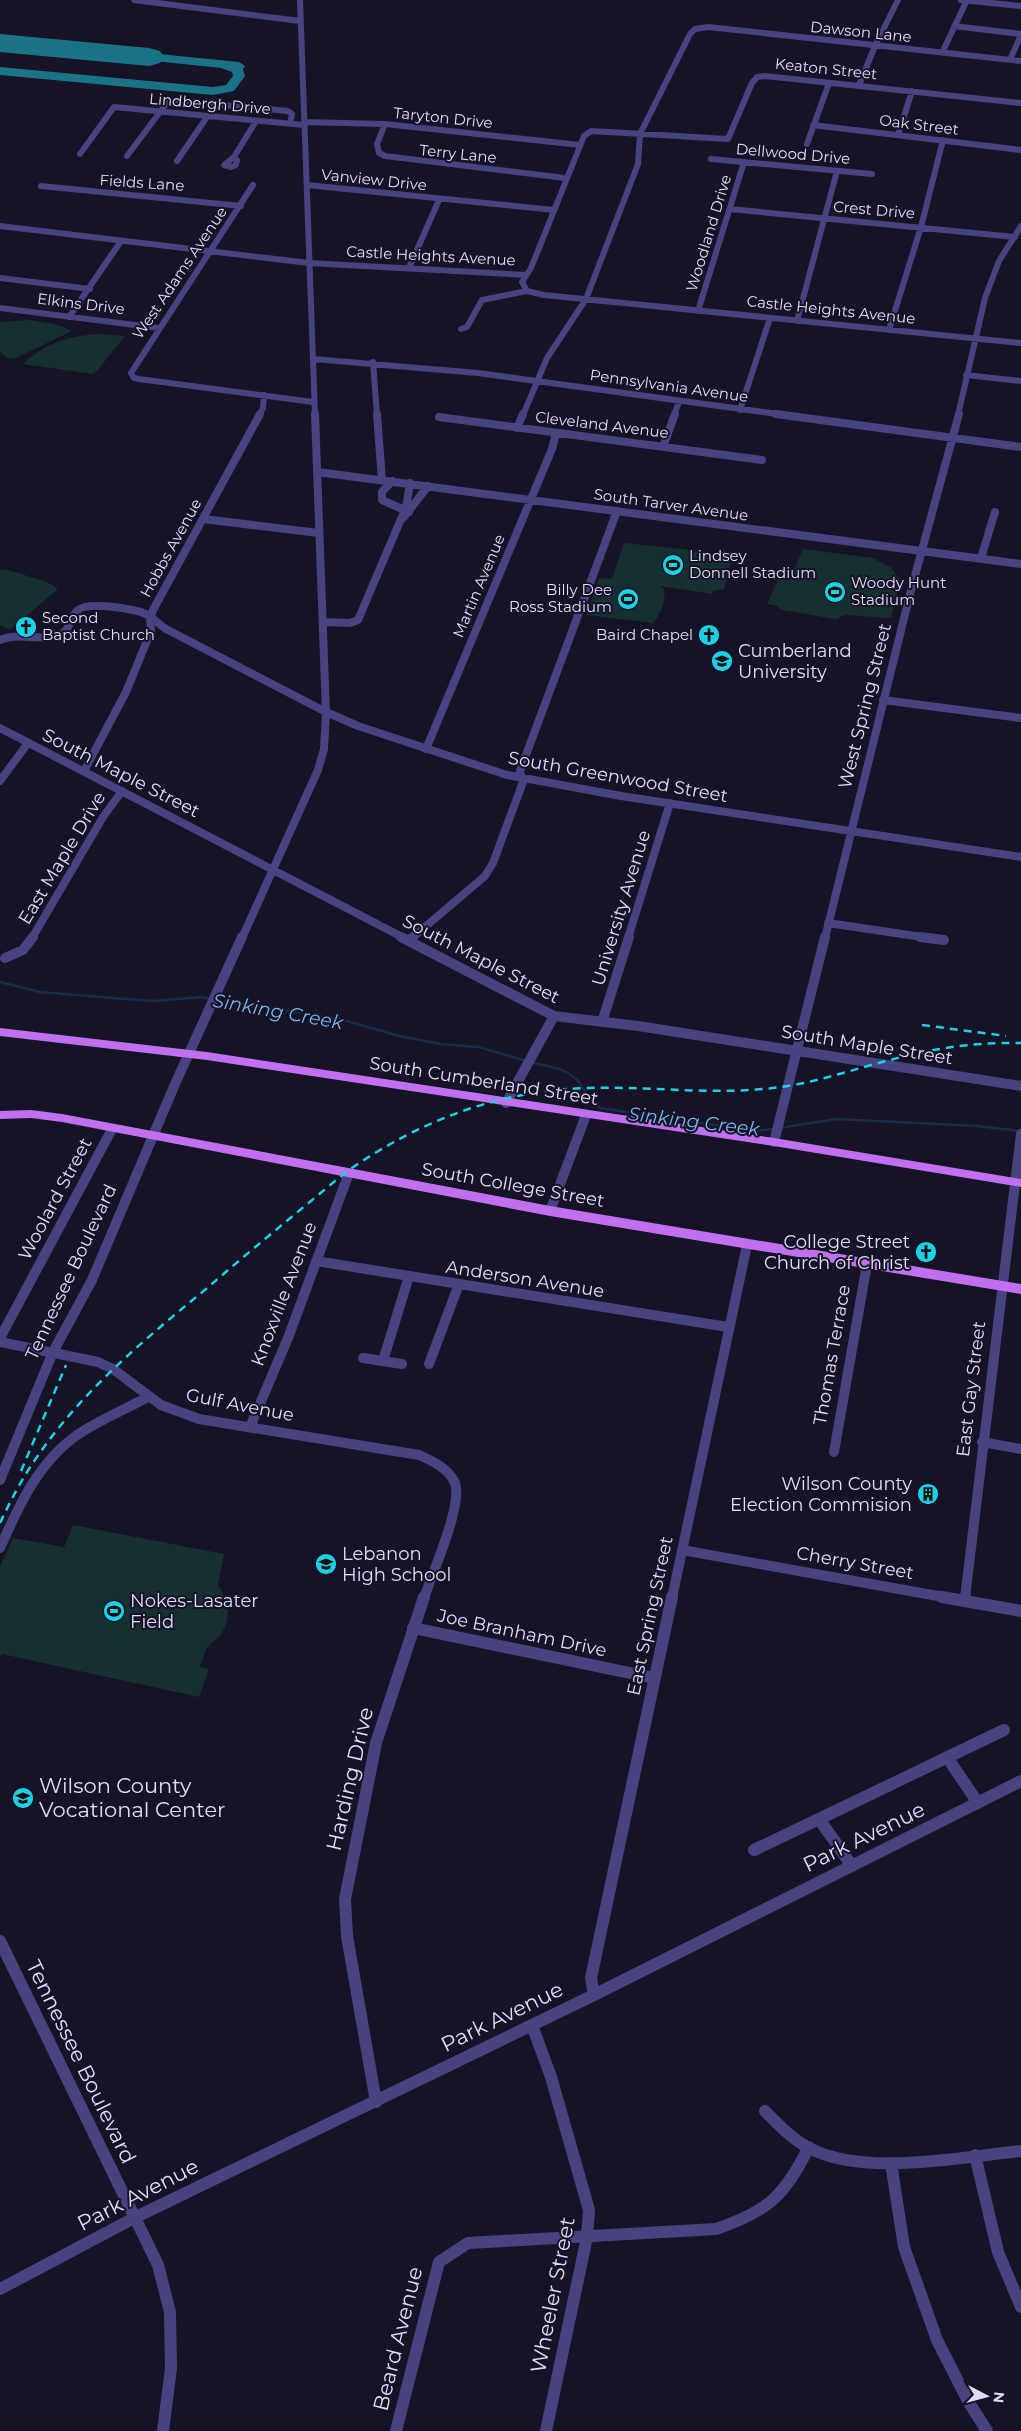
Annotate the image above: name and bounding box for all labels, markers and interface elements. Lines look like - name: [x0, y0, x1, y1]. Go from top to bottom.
- street label: Dawson Lane: [809, 17, 913, 46]
- street label: Keaton Street: [774, 54, 878, 83]
- street label: Lindbergh Drive: [149, 89, 272, 118]
- street label: Taryton Drive: [392, 103, 494, 132]
- street label: Oak Street: [878, 110, 960, 139]
- street label: Dellwood Drive: [735, 139, 851, 168]
- street label: Terry Lane: [418, 140, 498, 167]
- street label: Vanview Drive: [320, 165, 428, 194]
- street label: Fields Lane: [99, 170, 185, 195]
- street label: Woodland Drive: [682, 172, 735, 294]
- street label: Crest Drive: [832, 196, 916, 223]
- street label: West Adams Avenue: [128, 203, 231, 343]
- street label: Castle Heights Avenue: [346, 242, 516, 269]
- street label: Elkins Drive: [36, 289, 126, 318]
- street label: Castle Heights Avenue: [746, 291, 916, 328]
- street label: Pennsylvania Avenue: [589, 365, 749, 406]
- street label: Cleveland Avenue: [534, 407, 670, 442]
- street label: South Tarver Avenue: [593, 484, 749, 525]
- street label: Hobbs Avenue: [136, 495, 205, 600]
- street label: Martin Avenue: [448, 531, 509, 640]
- place label: Lindsey Donnell Stadium: [689, 546, 816, 582]
- sports icon: Lindsey Donnell Stadium: [661, 553, 685, 577]
- place label: Woody Hunt Stadium: [851, 573, 946, 609]
- place label: Billy Dee Ross Stadium: [509, 580, 612, 616]
- sports icon: Woody Hunt Stadium: [823, 580, 847, 604]
- sports icon: Billy Dee Ross Stadium: [616, 587, 640, 611]
- place label: Second Baptist Church: [42, 608, 155, 644]
- church icon: Second Baptist Church: [14, 615, 38, 639]
- street label: West Spring Street: [834, 621, 896, 791]
- church icon: Baird Chapel: [697, 623, 721, 647]
- place label: Baird Chapel: [596, 625, 693, 644]
- place label: Cumberland University: [738, 640, 852, 683]
- school or university icon: Cumberland University: [710, 649, 734, 673]
- street label: South Maple Street: [39, 724, 203, 822]
- street label: South Greenwood Street: [506, 747, 730, 807]
- street label: East Maple Drive: [14, 788, 110, 928]
- street label: University Avenue: [587, 828, 655, 988]
- street label: South Maple Street: [399, 910, 563, 1008]
- water label: Sinking Creek: [211, 989, 346, 1034]
- street label: South Maple Street: [780, 1021, 954, 1069]
- street label: South Cumberland Street: [368, 1052, 600, 1110]
- water label: Sinking Creek: [627, 1102, 762, 1141]
- street label: Woolard Street: [14, 1134, 96, 1264]
- street label: South College Street: [420, 1158, 606, 1212]
- street label: Tennessee Boulevard: [21, 1181, 121, 1363]
- street label: Knoxville Avenue: [246, 1219, 322, 1369]
- place label: College Street Church of Christ: [764, 1231, 910, 1274]
- church icon: College Street Church of Christ: [914, 1240, 938, 1264]
- street label: Anderson Avenue: [444, 1256, 606, 1302]
- street label: Thomas Terrace: [809, 1283, 855, 1427]
- street label: East Gay Street: [952, 1320, 990, 1458]
- street label: Gulf Avenue: [184, 1384, 296, 1426]
- place label: Wilson County Election Commision: [730, 1473, 912, 1516]
- building icon: Wilson County Election Commision: [916, 1482, 940, 1506]
- street label: East Spring Street: [622, 1534, 678, 1698]
- street label: Cherry Street: [795, 1542, 915, 1584]
- place label: Lebanon High School: [342, 1543, 451, 1586]
- school or university icon: Lebanon High School: [314, 1552, 338, 1576]
- place label: Nokes-Lasater Field: [130, 1590, 259, 1633]
- sports icon: Nokes-Lasater Field: [102, 1599, 126, 1623]
- street label: Joe Branham Drive: [434, 1604, 609, 1662]
- street label: Harding Drive: [321, 1705, 378, 1853]
- place label: Wilson County Vocational Center: [39, 1773, 226, 1822]
- school or university icon: Wilson County Vocational Center: [11, 1786, 35, 1810]
- street label: Park Avenue: [799, 1796, 929, 1877]
- street label: Tennessee Boulevard: [21, 1956, 142, 2167]
- street label: Park Avenue: [437, 1976, 567, 2057]
- street label: Park Avenue: [73, 2153, 203, 2236]
- street label: Wheeler Street: [525, 2215, 580, 2375]
- street label: Beard Avenue: [368, 2264, 428, 2414]
- north arrow: [961, 2371, 1011, 2421]
- text: N: [989, 2391, 1008, 2404]

